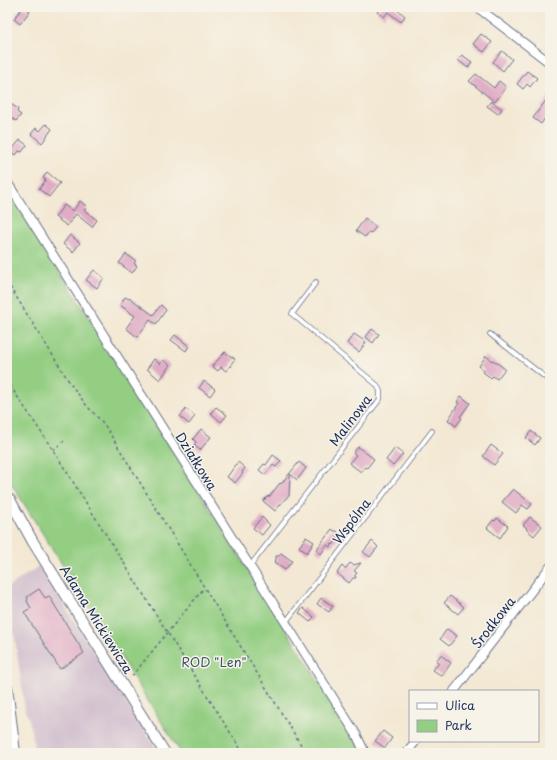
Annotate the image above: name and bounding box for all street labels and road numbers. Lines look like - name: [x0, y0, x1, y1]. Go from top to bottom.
- street label: Malinowa: [324, 390, 376, 450]
- street label: Działkowa: [172, 428, 223, 494]
- street label: Wspólna: [327, 493, 375, 548]
- street label: Adama Mickiewicza: [56, 561, 138, 677]
- street label: Środkowa: [467, 591, 520, 652]

